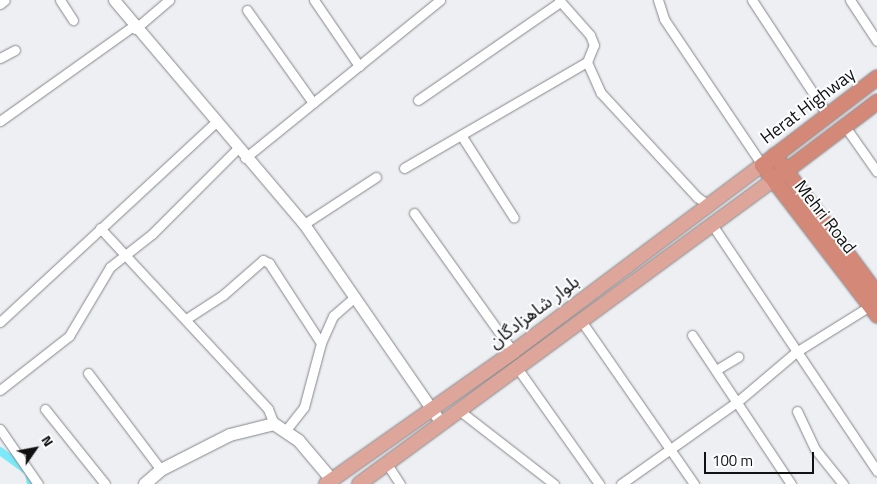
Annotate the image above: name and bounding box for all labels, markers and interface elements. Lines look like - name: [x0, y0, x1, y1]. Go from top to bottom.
- street label: Herat Highway: [756, 63, 860, 149]
- street label: Mehri Road: [790, 176, 860, 258]
- street label: بلوار شاهزادگان: [484, 271, 584, 353]
- north arrow: [10, 424, 60, 474]
- text: N: [37, 431, 59, 450]
- scale bar: [707, 442, 817, 474]
- text: 100 m: [712, 449, 753, 472]

